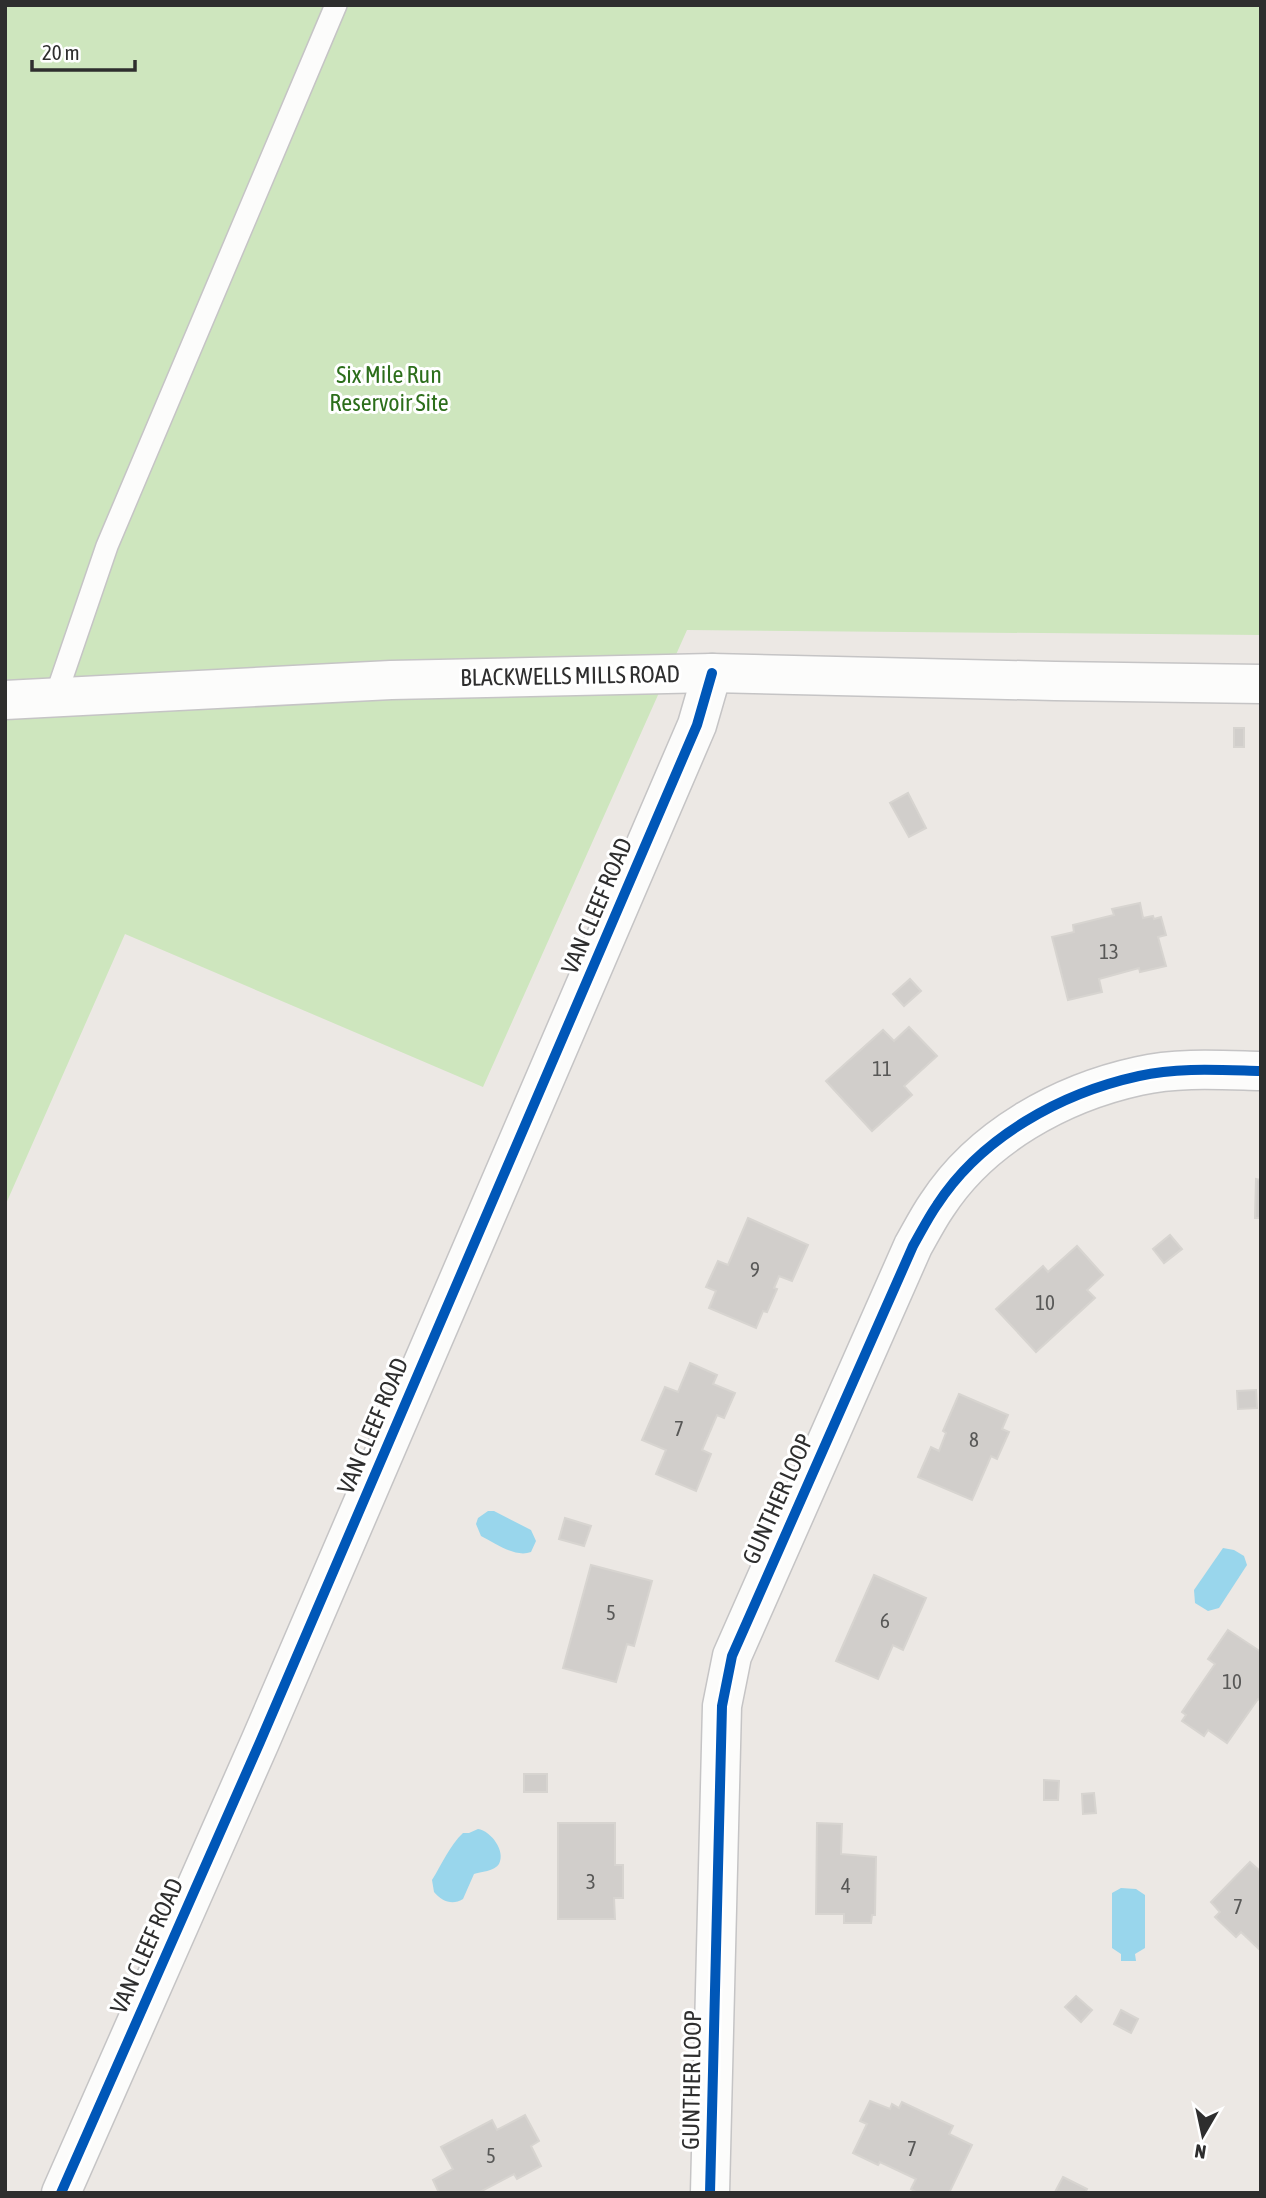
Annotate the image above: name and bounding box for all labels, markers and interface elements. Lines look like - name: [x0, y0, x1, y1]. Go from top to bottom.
- scale bar: [32, 28, 135, 72]
- text: 20 m: [42, 40, 80, 64]
- park label: Six Mile Run Reservoir Site: [329, 361, 449, 416]
- street label: BLACKWELLS MILLS ROAD: [460, 660, 680, 691]
- street label: VAN CLEEF ROAD: [556, 834, 637, 978]
- house number: 13: [1099, 939, 1119, 963]
- house number: 11: [872, 1056, 892, 1080]
- house number: 9: [750, 1257, 760, 1281]
- house number: 10: [1035, 1290, 1055, 1314]
- street label: VAN CLEEF ROAD: [332, 1354, 413, 1498]
- house number: 7: [674, 1416, 684, 1440]
- house number: 8: [969, 1427, 979, 1451]
- street label: GUNTHER LOOP: [737, 1430, 818, 1568]
- house number: 5: [606, 1600, 616, 1624]
- house number: 6: [880, 1608, 890, 1632]
- house number: 10: [1222, 1669, 1242, 1693]
- house number: 3: [586, 1869, 596, 1893]
- house number: 4: [841, 1873, 851, 1897]
- street label: VAN CLEEF ROAD: [105, 1874, 188, 2018]
- house number: 7: [1233, 1894, 1243, 1918]
- street label: GUNTHER LOOP: [677, 2010, 706, 2150]
- north arrow: [1168, 2100, 1238, 2170]
- house number: 7: [907, 2136, 917, 2160]
- text: N: [1193, 2140, 1208, 2164]
- house number: 5: [486, 2143, 496, 2167]

